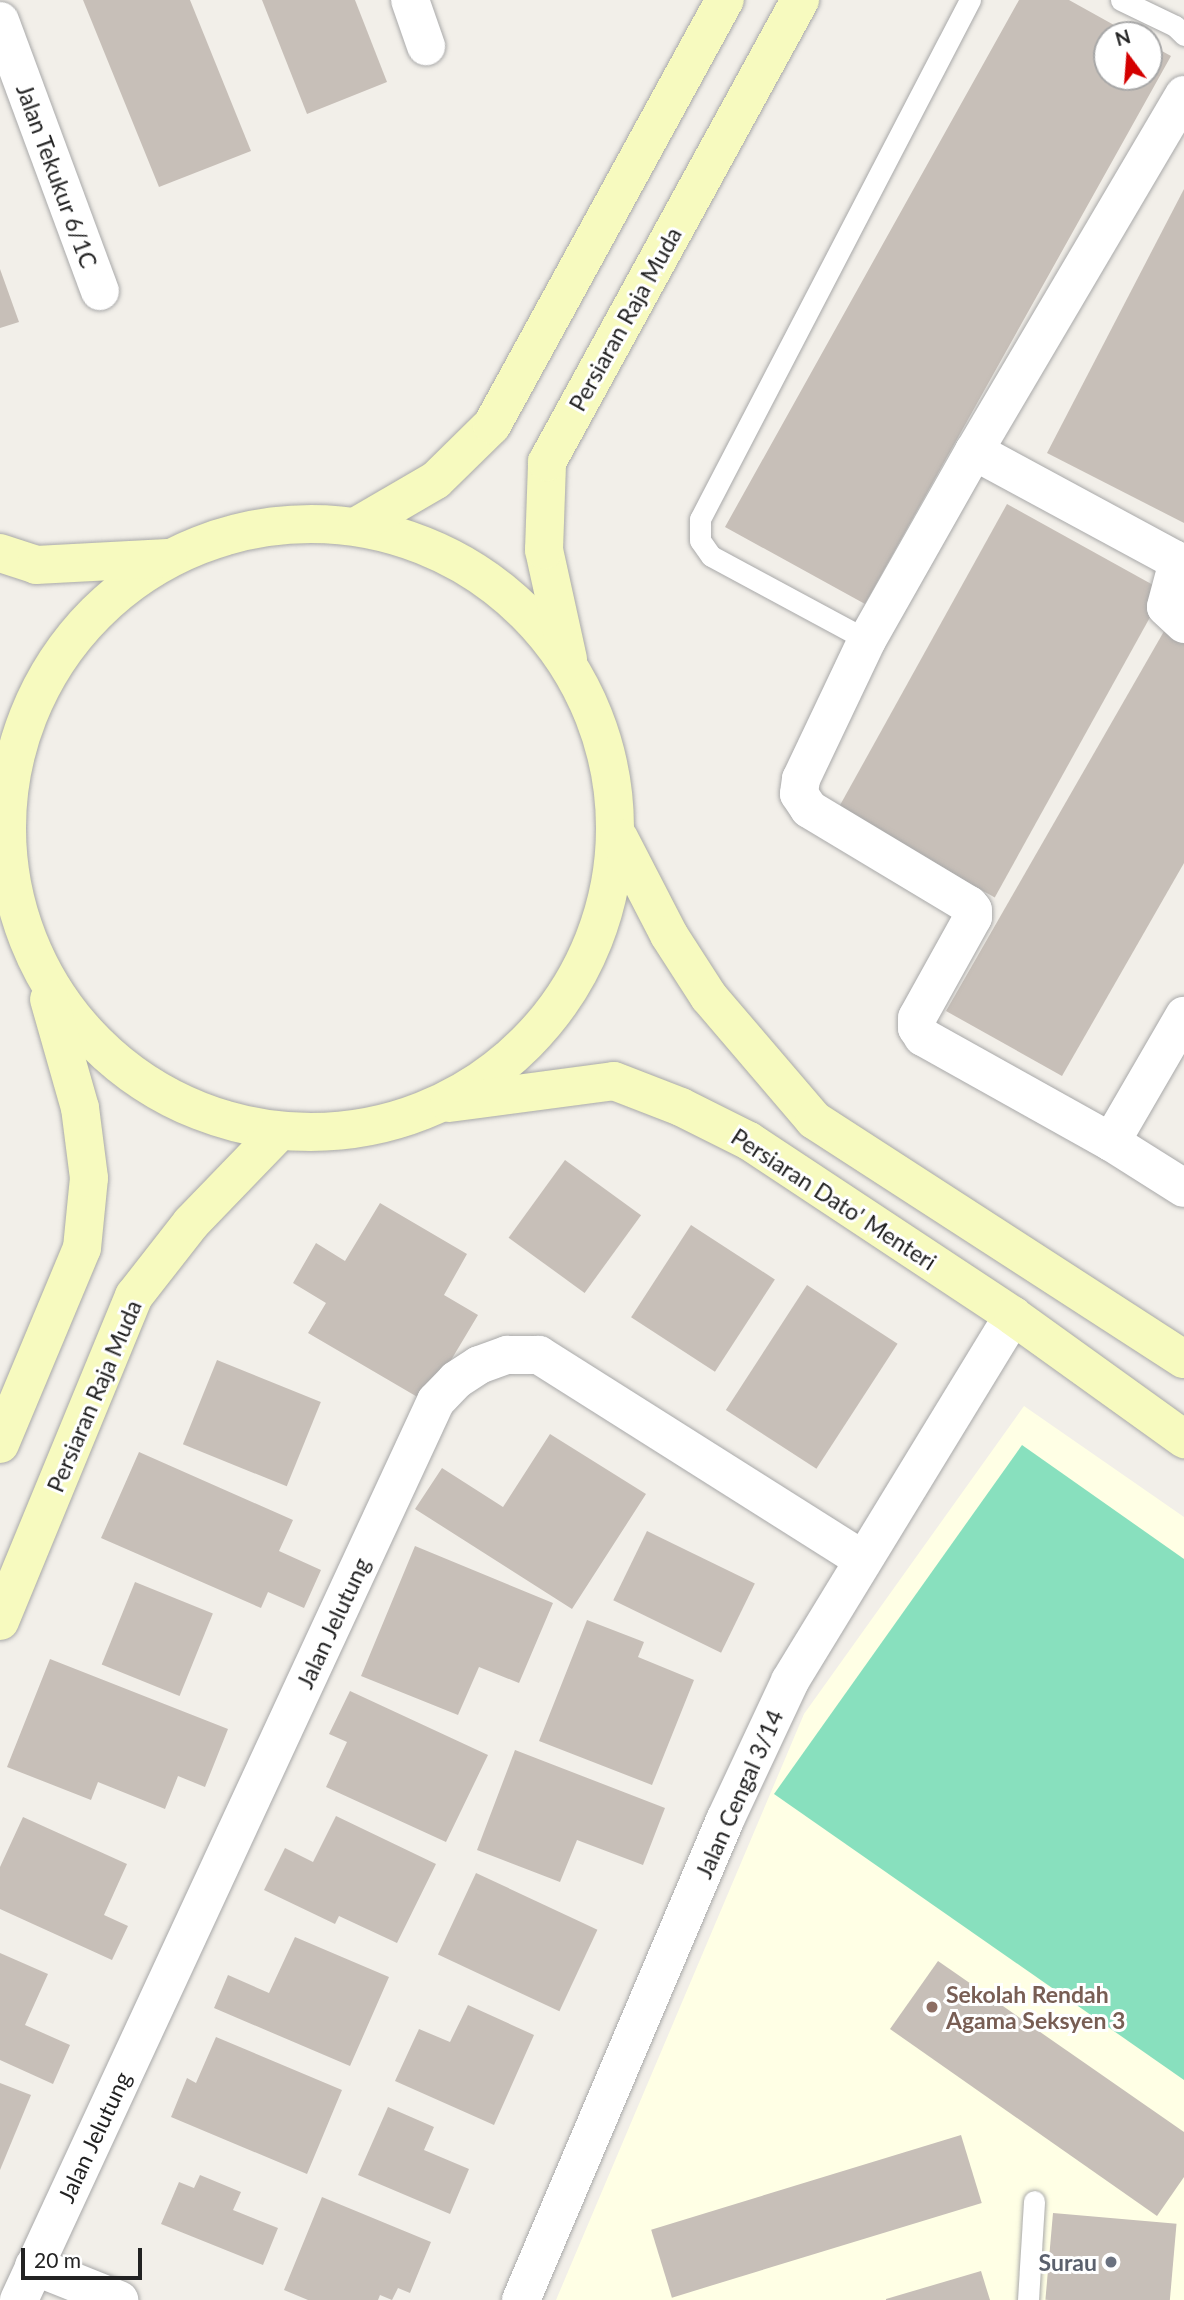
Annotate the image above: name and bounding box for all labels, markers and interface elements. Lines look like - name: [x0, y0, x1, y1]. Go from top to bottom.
- north arrow: [1093, 21, 1163, 91]
- text: N: [1112, 24, 1133, 50]
- street label: Jalan Tekukur 6/1C: [11, 80, 103, 272]
- street label: Persiaran Raja Muda: [563, 222, 687, 416]
- street label: Persiaran Dato' Menteri: [726, 1122, 942, 1276]
- street label: Persiaran Raja Muda: [41, 1296, 147, 1496]
- street label: Jalan Jelutung: [291, 1553, 375, 1693]
- street label: Jalan Cengal 3/14: [689, 1705, 789, 1883]
- place label: Sekolah Rendah Agama Seksyen 3: [946, 1980, 1125, 2034]
- marker: Sekolah Rendah Agama Seksyen 3: [924, 1999, 940, 2015]
- street label: Jalan Jelutung: [52, 2067, 136, 2207]
- scale bar: [24, 2234, 145, 2278]
- text: 20 m: [34, 2247, 81, 2272]
- place label: Surau: [1039, 2248, 1097, 2276]
- marker: Surau: [1103, 2254, 1119, 2270]

